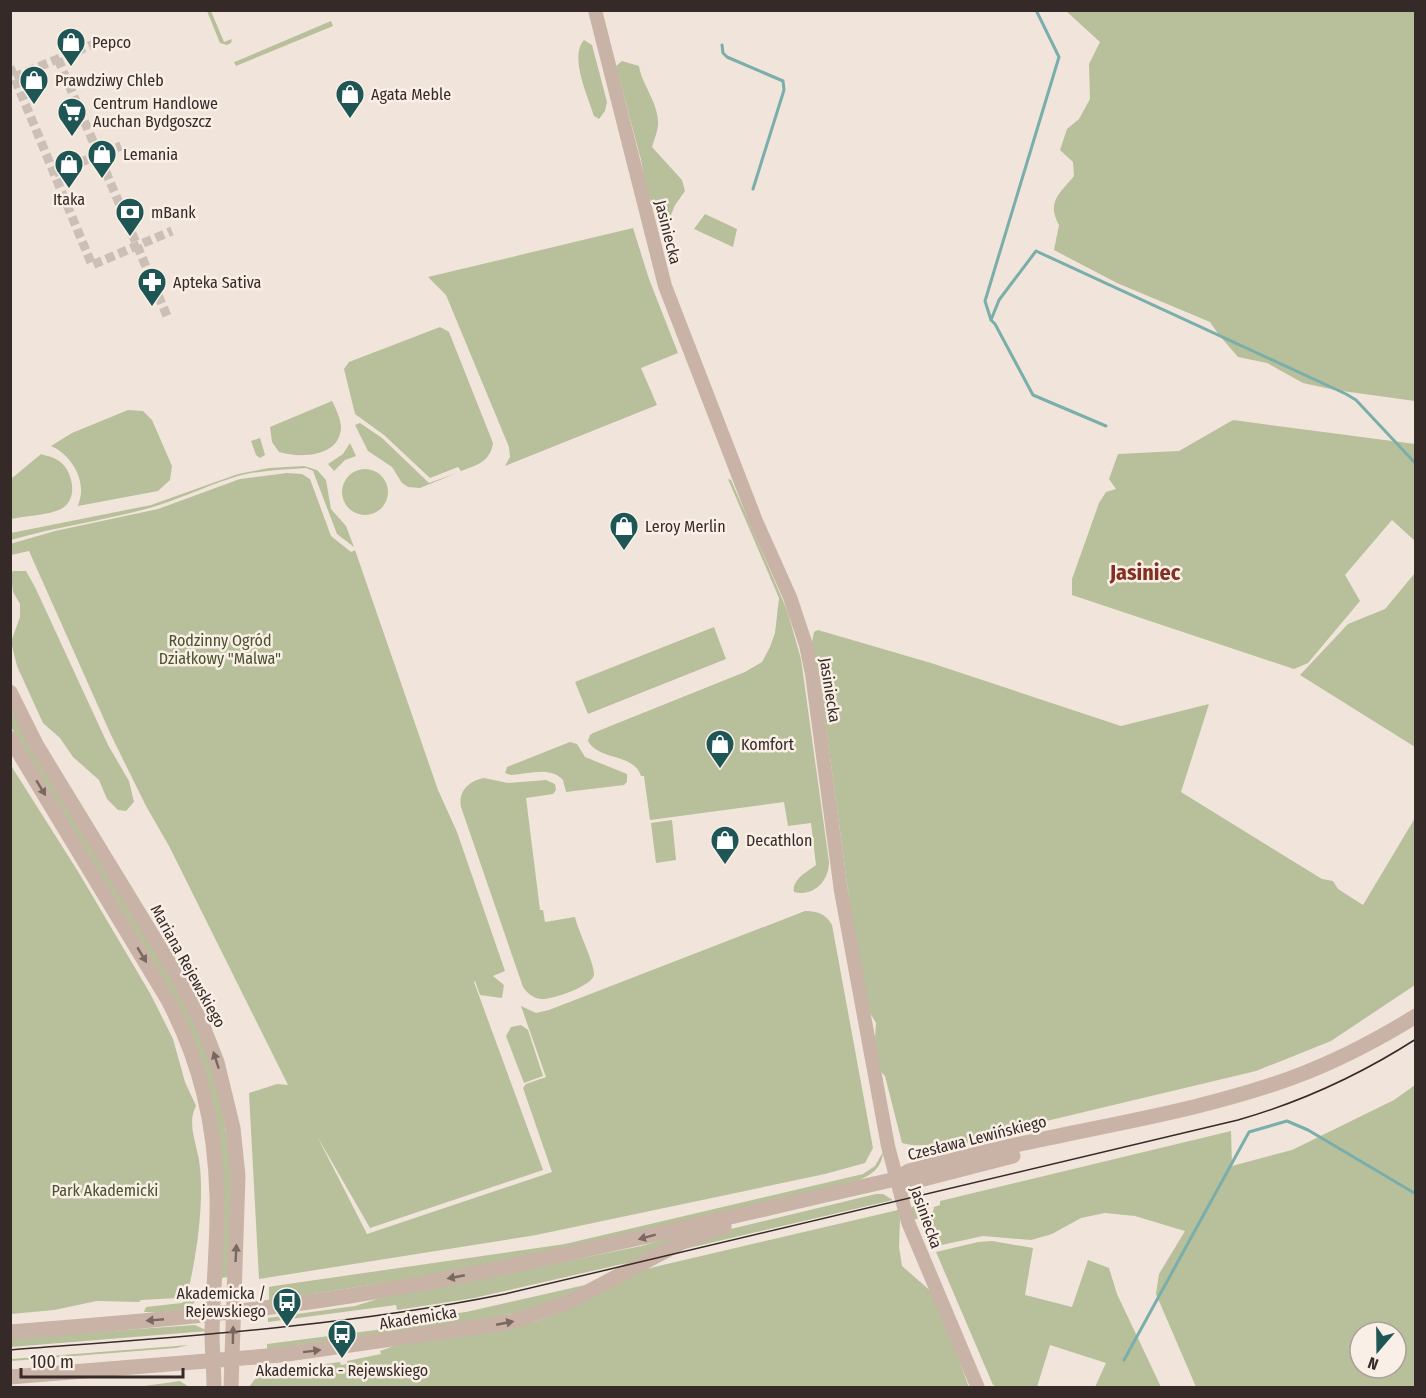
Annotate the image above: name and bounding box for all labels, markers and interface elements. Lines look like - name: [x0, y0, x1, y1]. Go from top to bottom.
- shop icon: Pepco: [55, 26, 87, 68]
- place label: Pepco: [92, 33, 131, 52]
- shop icon: Prawdziwy Chleb: [18, 64, 50, 106]
- place label: Prawdziwy Chleb: [55, 71, 164, 90]
- shop icon: Agata Meble: [334, 78, 366, 120]
- place label: Agata Meble: [371, 85, 451, 104]
- place label: Centrum Handlowe Auchan Bydgoszcz: [93, 94, 218, 131]
- supermarket icon: Centrum Handlowe Auchan Bydgoszcz: [56, 96, 88, 138]
- shop icon: Lemania: [86, 138, 118, 180]
- place label: Lemania: [123, 145, 178, 164]
- shop icon: Itaka: [53, 148, 85, 190]
- place label: Itaka: [53, 190, 85, 209]
- bank icon: mBank: [114, 196, 146, 238]
- street label: Jasiniecka: [651, 198, 685, 266]
- place label: mBank: [151, 203, 196, 222]
- pharmacy icon: Apteka Sativa: [136, 266, 168, 308]
- place label: Apteka Sativa: [173, 273, 262, 292]
- shop icon: Leroy Merlin: [608, 510, 640, 552]
- place label: Leroy Merlin: [645, 517, 726, 536]
- district label: Jasiniec: [1109, 559, 1181, 586]
- park label: Rodzinny Ogród Działkowy "Malwa": [159, 631, 281, 668]
- street label: Jasiniecka: [816, 656, 845, 724]
- shop icon: Komfort: [704, 728, 736, 770]
- place label: Komfort: [741, 735, 795, 754]
- one-way arrow: [35, 780, 46, 796]
- shop icon: Decathlon: [709, 824, 741, 866]
- place label: Decathlon: [746, 831, 812, 850]
- street label: Mariana Rejewskiego: [146, 901, 230, 1031]
- one-way arrow: [137, 947, 148, 963]
- one-way arrow: [211, 1051, 220, 1069]
- street label: Czesława Lewińskiego: [906, 1112, 1048, 1164]
- park label: Park Akademicki: [52, 1181, 158, 1200]
- street label: Jasiniecka: [906, 1183, 946, 1251]
- one-way arrow: [637, 1232, 656, 1242]
- one-way arrow: [232, 1243, 241, 1262]
- one-way arrow: [446, 1273, 465, 1282]
- place label: Akademicka / Rejewskiego: [177, 1284, 266, 1321]
- bus stop icon: Akademicka / Rejewskiego: [271, 1286, 303, 1328]
- street label: Akademicka: [378, 1302, 458, 1333]
- one-way arrow: [146, 1315, 165, 1325]
- bus stop icon: Akademicka - Rejewskiego: [326, 1318, 358, 1360]
- one-way arrow: [496, 1318, 515, 1327]
- north arrow: [1348, 1320, 1408, 1380]
- one-way arrow: [228, 1325, 238, 1344]
- scale bar: [21, 1341, 183, 1379]
- one-way arrow: [302, 1347, 321, 1356]
- text: 100 m: [30, 1351, 74, 1373]
- text: N: [1365, 1353, 1381, 1374]
- place label: Akademicka - Rejewskiego: [256, 1361, 428, 1380]

